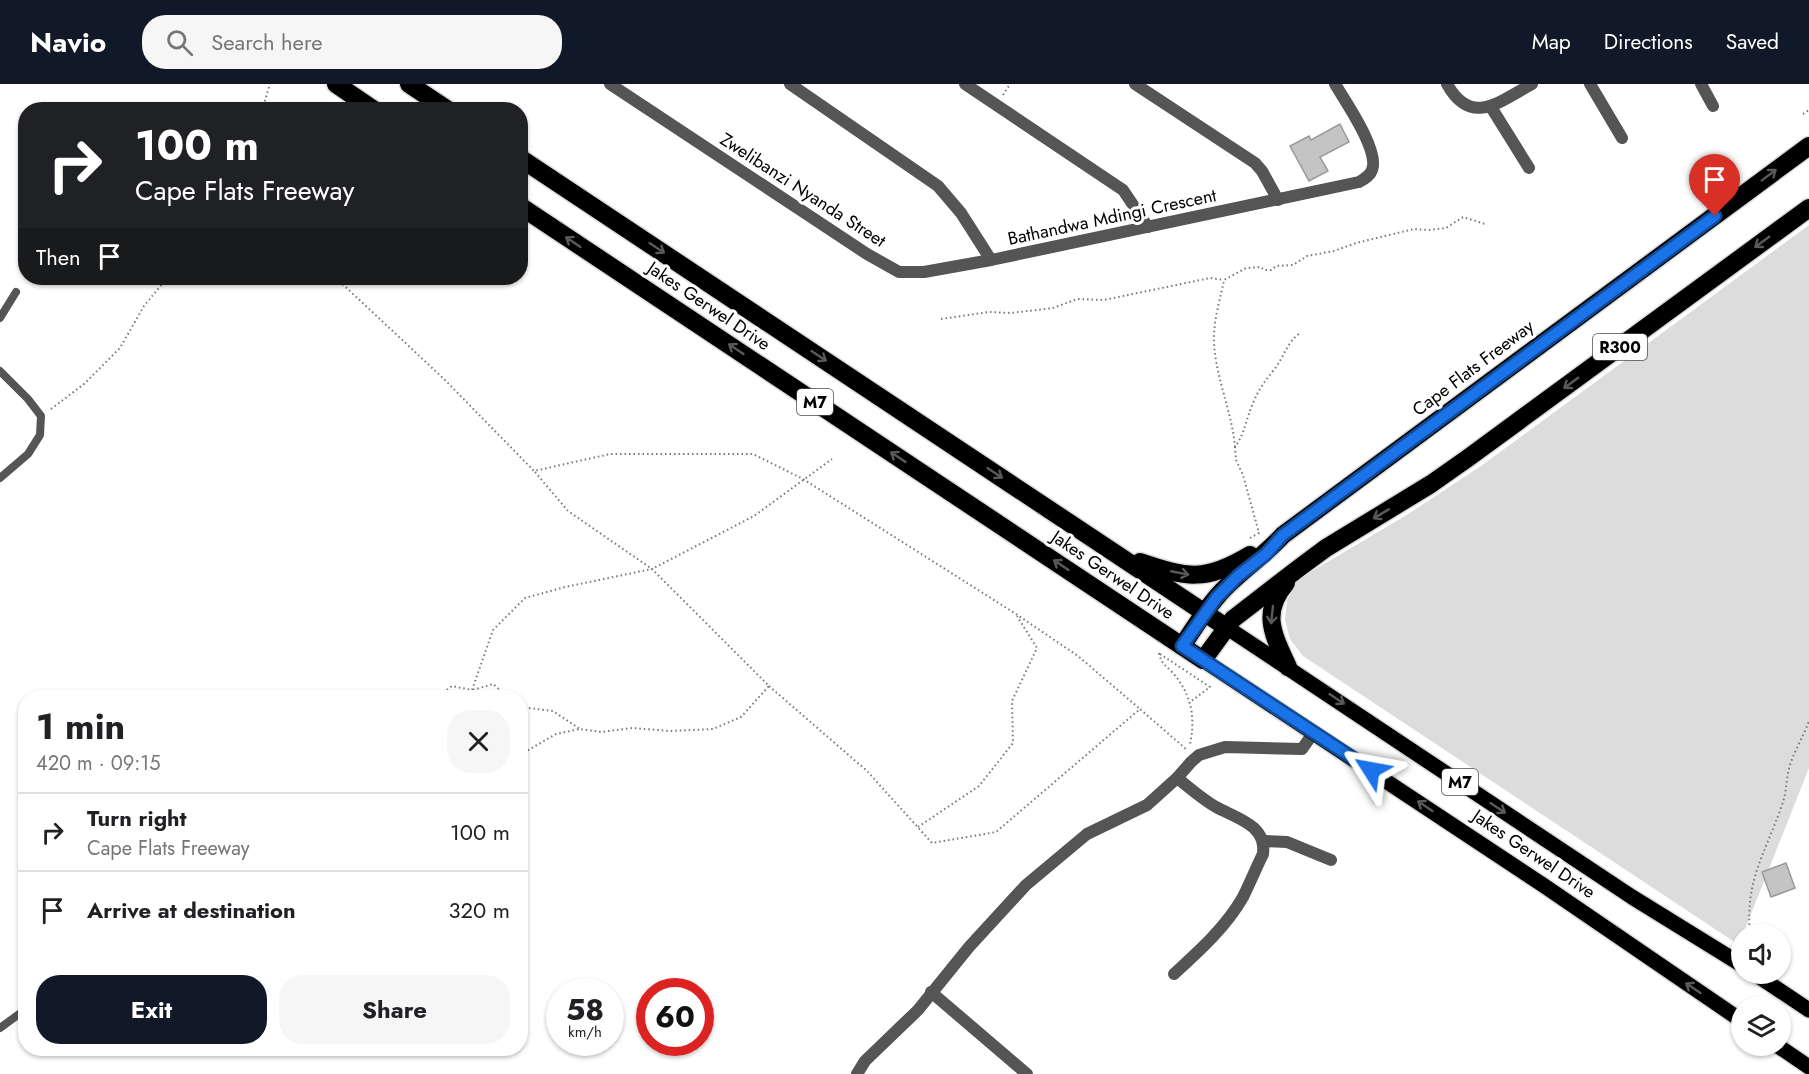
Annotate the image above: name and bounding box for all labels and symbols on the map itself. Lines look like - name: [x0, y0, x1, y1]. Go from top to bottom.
- street label: Zwelibanzi Nyanda Street: [715, 127, 892, 254]
- pin: [1689, 154, 1740, 216]
- one-way arrow: [1760, 169, 1776, 182]
- street label: Bathandwa Mdingi Crescent: [1005, 182, 1219, 252]
- one-way arrow: [565, 235, 582, 247]
- one-way arrow: [1754, 236, 1770, 249]
- one-way arrow: [648, 242, 665, 254]
- street label: Jakes Gerwel Drive: [641, 254, 776, 357]
- street label: Cape Flats Freeway: [1407, 314, 1539, 422]
- road number: R300: [1593, 334, 1647, 360]
- one-way arrow: [727, 343, 744, 356]
- one-way arrow: [811, 350, 827, 362]
- one-way arrow: [1563, 376, 1579, 389]
- road number: M7: [797, 389, 833, 415]
- one-way arrow: [890, 451, 907, 463]
- one-way arrow: [986, 467, 1003, 479]
- one-way arrow: [1373, 509, 1390, 521]
- street label: Jakes Gerwel Drive: [1045, 523, 1180, 626]
- one-way arrow: [1053, 559, 1069, 571]
- one-way arrow: [1170, 568, 1190, 579]
- one-way arrow: [1266, 605, 1277, 624]
- one-way arrow: [1328, 693, 1344, 705]
- position arrow: [1339, 738, 1403, 802]
- road number: M7: [1442, 769, 1478, 795]
- one-way arrow: [1417, 800, 1434, 812]
- street label: Jakes Gerwel Drive: [1466, 802, 1601, 905]
- one-way arrow: [1490, 802, 1506, 814]
- speed limit sign: 60: [636, 978, 714, 1056]
- one-way arrow: [1686, 982, 1702, 994]

